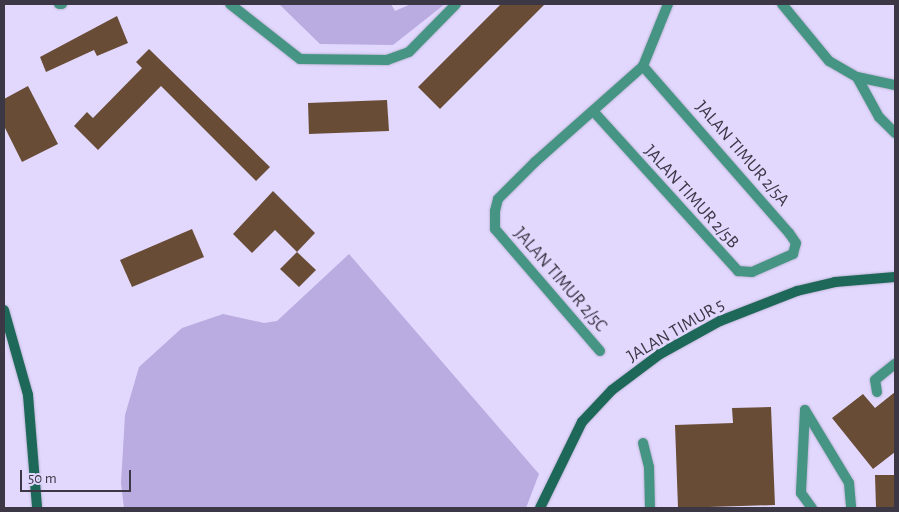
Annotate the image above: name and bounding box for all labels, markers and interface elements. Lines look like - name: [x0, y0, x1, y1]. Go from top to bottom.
- street label: JALAN TIMUR 2/5A: [690, 97, 794, 211]
- street label: JALAN TIMUR 2/5B: [639, 141, 743, 253]
- street label: JALAN TIMUR 2/5C: [509, 223, 611, 337]
- street label: JALAN TIMUR 5: [624, 294, 728, 368]
- scale bar: [22, 460, 134, 492]
- text: 50 m: [28, 471, 57, 486]

